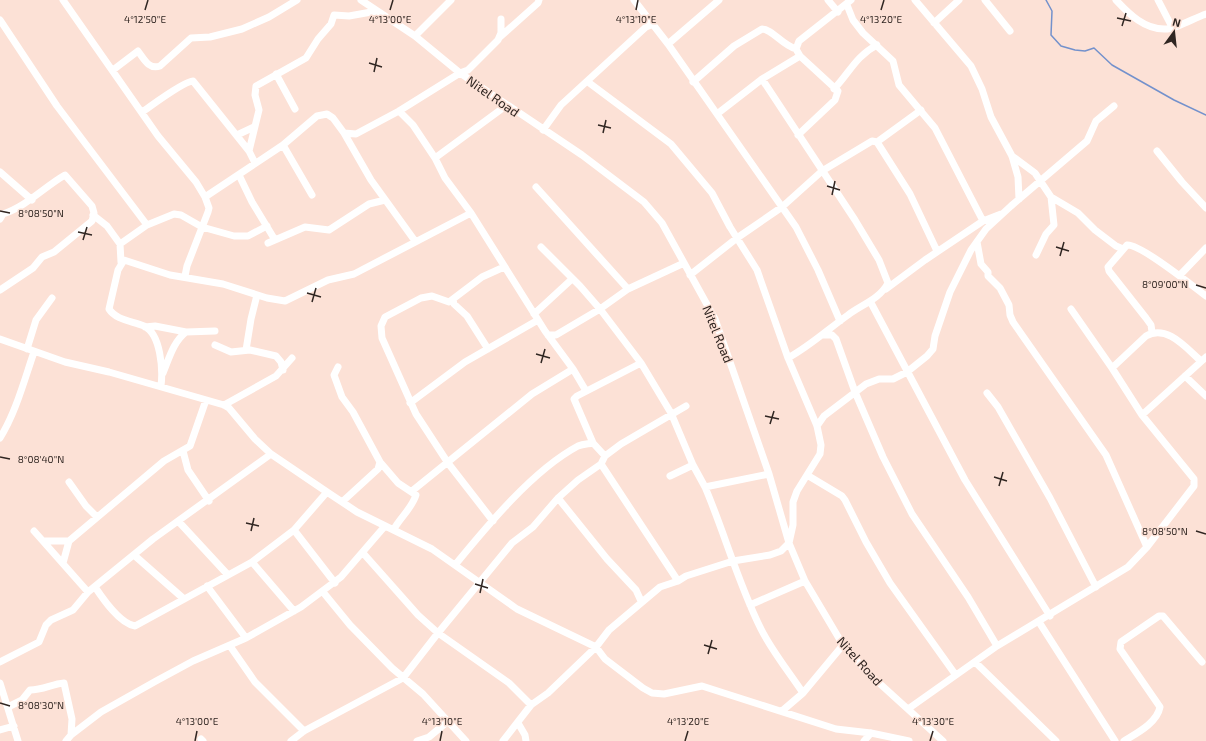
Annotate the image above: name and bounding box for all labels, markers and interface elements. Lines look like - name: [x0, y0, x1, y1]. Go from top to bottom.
- north arrow: [1154, 12, 1194, 52]
- text: 4°12'50"E: [124, 13, 166, 25]
- text: 4°13'00"E: [369, 13, 412, 25]
- text: 4°13'10"E: [616, 13, 657, 25]
- text: 4°13'20"E: [860, 13, 902, 25]
- text: N: [1171, 15, 1182, 29]
- street label: Nitel Road: [464, 72, 522, 120]
- text: 8°08'50"N: [18, 207, 64, 219]
- text: 8°09'00"N: [1142, 278, 1188, 290]
- street label: Nitel Road: [699, 303, 737, 365]
- text: 8°08'40"N: [18, 453, 64, 465]
- text: 8°08'50"N: [1142, 525, 1188, 537]
- street label: Nitel Road: [834, 633, 886, 689]
- text: 8°08'30"N: [18, 699, 64, 711]
- text: 4°13'00"E: [176, 715, 219, 727]
- text: 4°13'10"E: [422, 715, 463, 727]
- text: 4°13'20"E: [667, 715, 709, 727]
- text: 4°13'30"E: [912, 715, 954, 727]

